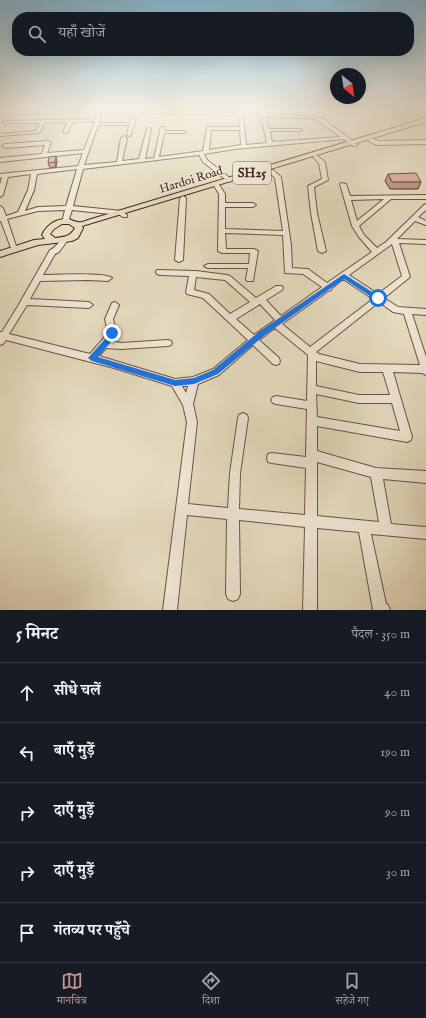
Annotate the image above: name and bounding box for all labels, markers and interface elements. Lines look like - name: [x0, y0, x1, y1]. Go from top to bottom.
- search box: [12, 12, 414, 56]
- icon: search: [26, 23, 48, 45]
- text: यहाँ खोजें: [58, 23, 105, 42]
- north arrow: [330, 68, 366, 104]
- road number: SH25: [233, 162, 271, 184]
- street label: Hardoi Road: [157, 163, 225, 197]
- route start: [369, 289, 387, 307]
- route end: [103, 324, 121, 342]
- text: 5 मिनट: [16, 624, 58, 645]
- text: पैदल · 350 m: [351, 626, 410, 643]
- text: सीधे चलें: [54, 681, 101, 700]
- icon: ahead: [16, 682, 38, 704]
- text: 40 m: [384, 684, 410, 701]
- text: बाएँ मुड़ें: [54, 741, 94, 760]
- icon: left: [16, 742, 38, 764]
- text: 190 m: [380, 744, 410, 761]
- text: दाएँ मुड़ें: [54, 801, 94, 820]
- icon: right: [16, 802, 38, 824]
- text: 90 m: [385, 804, 410, 821]
- text: दाएँ मुड़ें: [54, 861, 94, 880]
- icon: right: [16, 862, 38, 884]
- text: 30 m: [386, 864, 410, 881]
- text: गंतव्य पर पहुँचे: [54, 921, 130, 940]
- icon: arrive: [16, 922, 38, 944]
- tab: मानचित्र: [57, 970, 87, 1011]
- tab: दिशा: [200, 970, 222, 1011]
- tab: सहेजे गए: [336, 970, 369, 1011]

